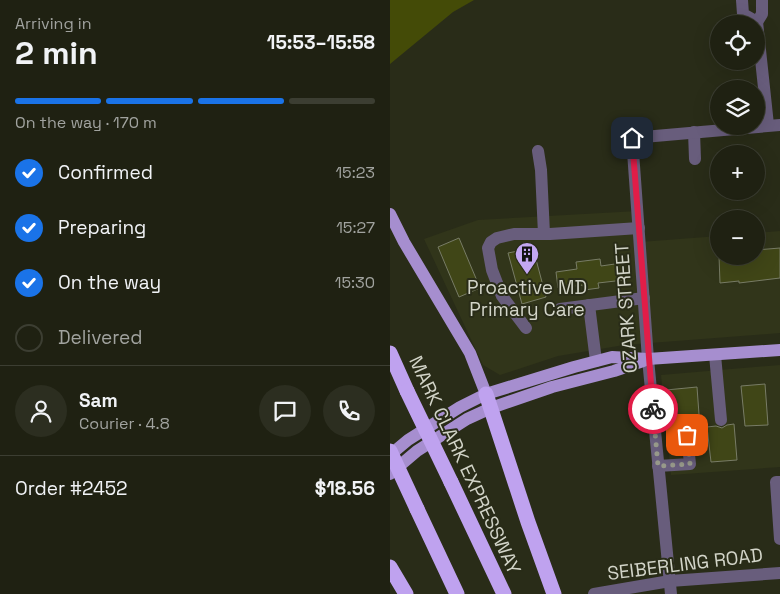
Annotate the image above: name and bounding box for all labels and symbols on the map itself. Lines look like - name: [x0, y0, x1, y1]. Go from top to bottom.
- pin: [611, 117, 653, 159]
- building icon: Proactive MD Primary Care: [514, 241, 540, 275]
- street label: OZARK STREET: [609, 242, 643, 374]
- place label: Proactive MD Primary Care: [467, 275, 587, 322]
- street label: MARK CLARK EXPRESSWAY: [403, 352, 527, 579]
- courier: [628, 384, 678, 434]
- pin: [666, 414, 708, 456]
- street label: SEIBERLING ROAD: [606, 542, 764, 586]

